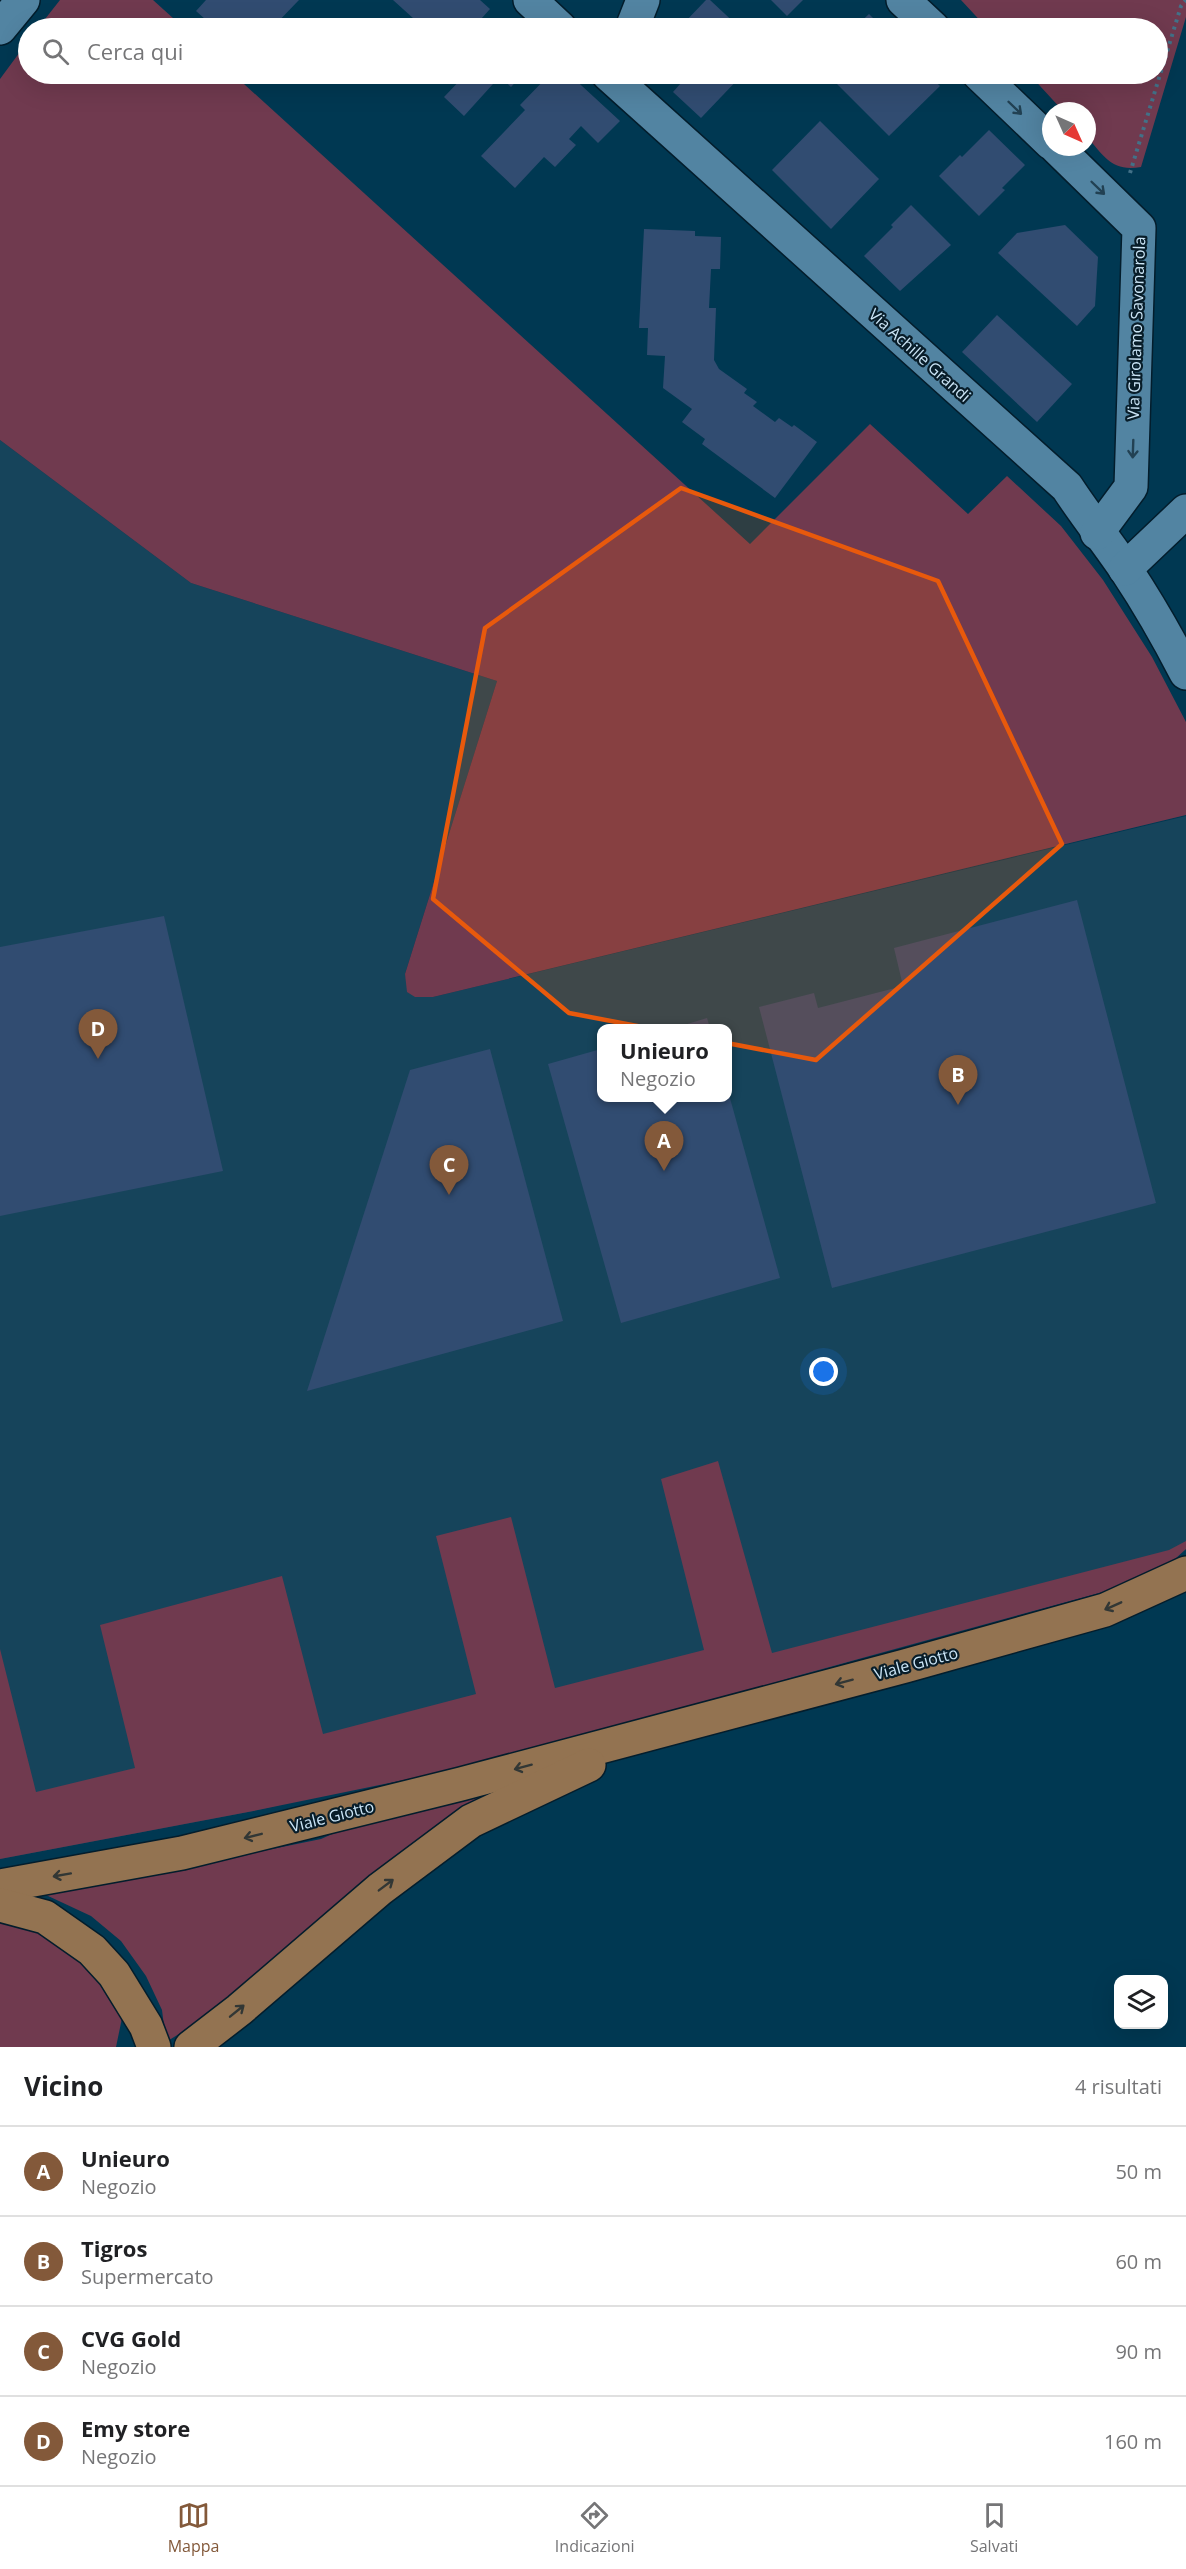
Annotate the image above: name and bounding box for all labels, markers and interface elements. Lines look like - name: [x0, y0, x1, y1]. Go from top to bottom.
- search box: [18, 18, 1168, 84]
- icon: search: [39, 35, 72, 68]
- text: Cerca qui: [87, 36, 183, 66]
- one-way arrow: [1008, 101, 1023, 115]
- north arrow: [1042, 102, 1096, 156]
- one-way arrow: [1090, 180, 1105, 195]
- street label: Via Girolamo Savonarola: [1122, 236, 1150, 420]
- street label: Via Achille Grandi: [864, 303, 976, 407]
- one-way arrow: [1127, 438, 1138, 458]
- pin: D: [78, 1010, 118, 1059]
- popup: [597, 1024, 732, 1102]
- text: Unieuro: [620, 1035, 709, 1065]
- pin: B: [938, 1056, 978, 1105]
- text: Negozio: [620, 1065, 696, 1092]
- pin: A: [644, 1122, 684, 1171]
- pin: C: [430, 1146, 468, 1195]
- your location: [809, 1357, 838, 1386]
- one-way arrow: [1104, 1601, 1122, 1612]
- street label: Viale Giotto: [872, 1641, 960, 1685]
- one-way arrow: [835, 1677, 854, 1689]
- one-way arrow: [514, 1762, 533, 1773]
- street label: Viale Giotto: [288, 1795, 376, 1837]
- one-way arrow: [244, 1831, 263, 1843]
- one-way arrow: [52, 1869, 72, 1880]
- one-way arrow: [377, 1879, 393, 1891]
- map controls: [1114, 1975, 1168, 2029]
- button: layers: [1114, 1975, 1168, 2029]
- one-way arrow: [229, 2004, 245, 2017]
- text: Vicino: [24, 2068, 103, 2104]
- text: 4 risultati: [1075, 2073, 1162, 2100]
- text: Unieuro: [81, 2143, 170, 2173]
- text: A: [37, 2158, 50, 2185]
- text: 50 m: [1115, 2158, 1162, 2185]
- text: Negozio: [81, 2173, 157, 2200]
- text: Tigros: [81, 2233, 147, 2263]
- text: B: [37, 2248, 50, 2275]
- text: 60 m: [1115, 2248, 1162, 2275]
- text: Supermercato: [81, 2263, 214, 2290]
- text: CVG Gold: [81, 2323, 181, 2353]
- text: C: [37, 2338, 50, 2365]
- text: 90 m: [1115, 2338, 1162, 2365]
- text: Negozio: [81, 2353, 157, 2380]
- text: Emy store: [81, 2413, 190, 2443]
- text: D: [36, 2428, 51, 2455]
- text: 160 m: [1104, 2428, 1162, 2455]
- text: Negozio: [81, 2443, 157, 2470]
- tab: Mappa: [168, 2499, 219, 2557]
- tab: Indicazioni: [555, 2499, 635, 2557]
- tab: Salvati: [970, 2499, 1018, 2557]

